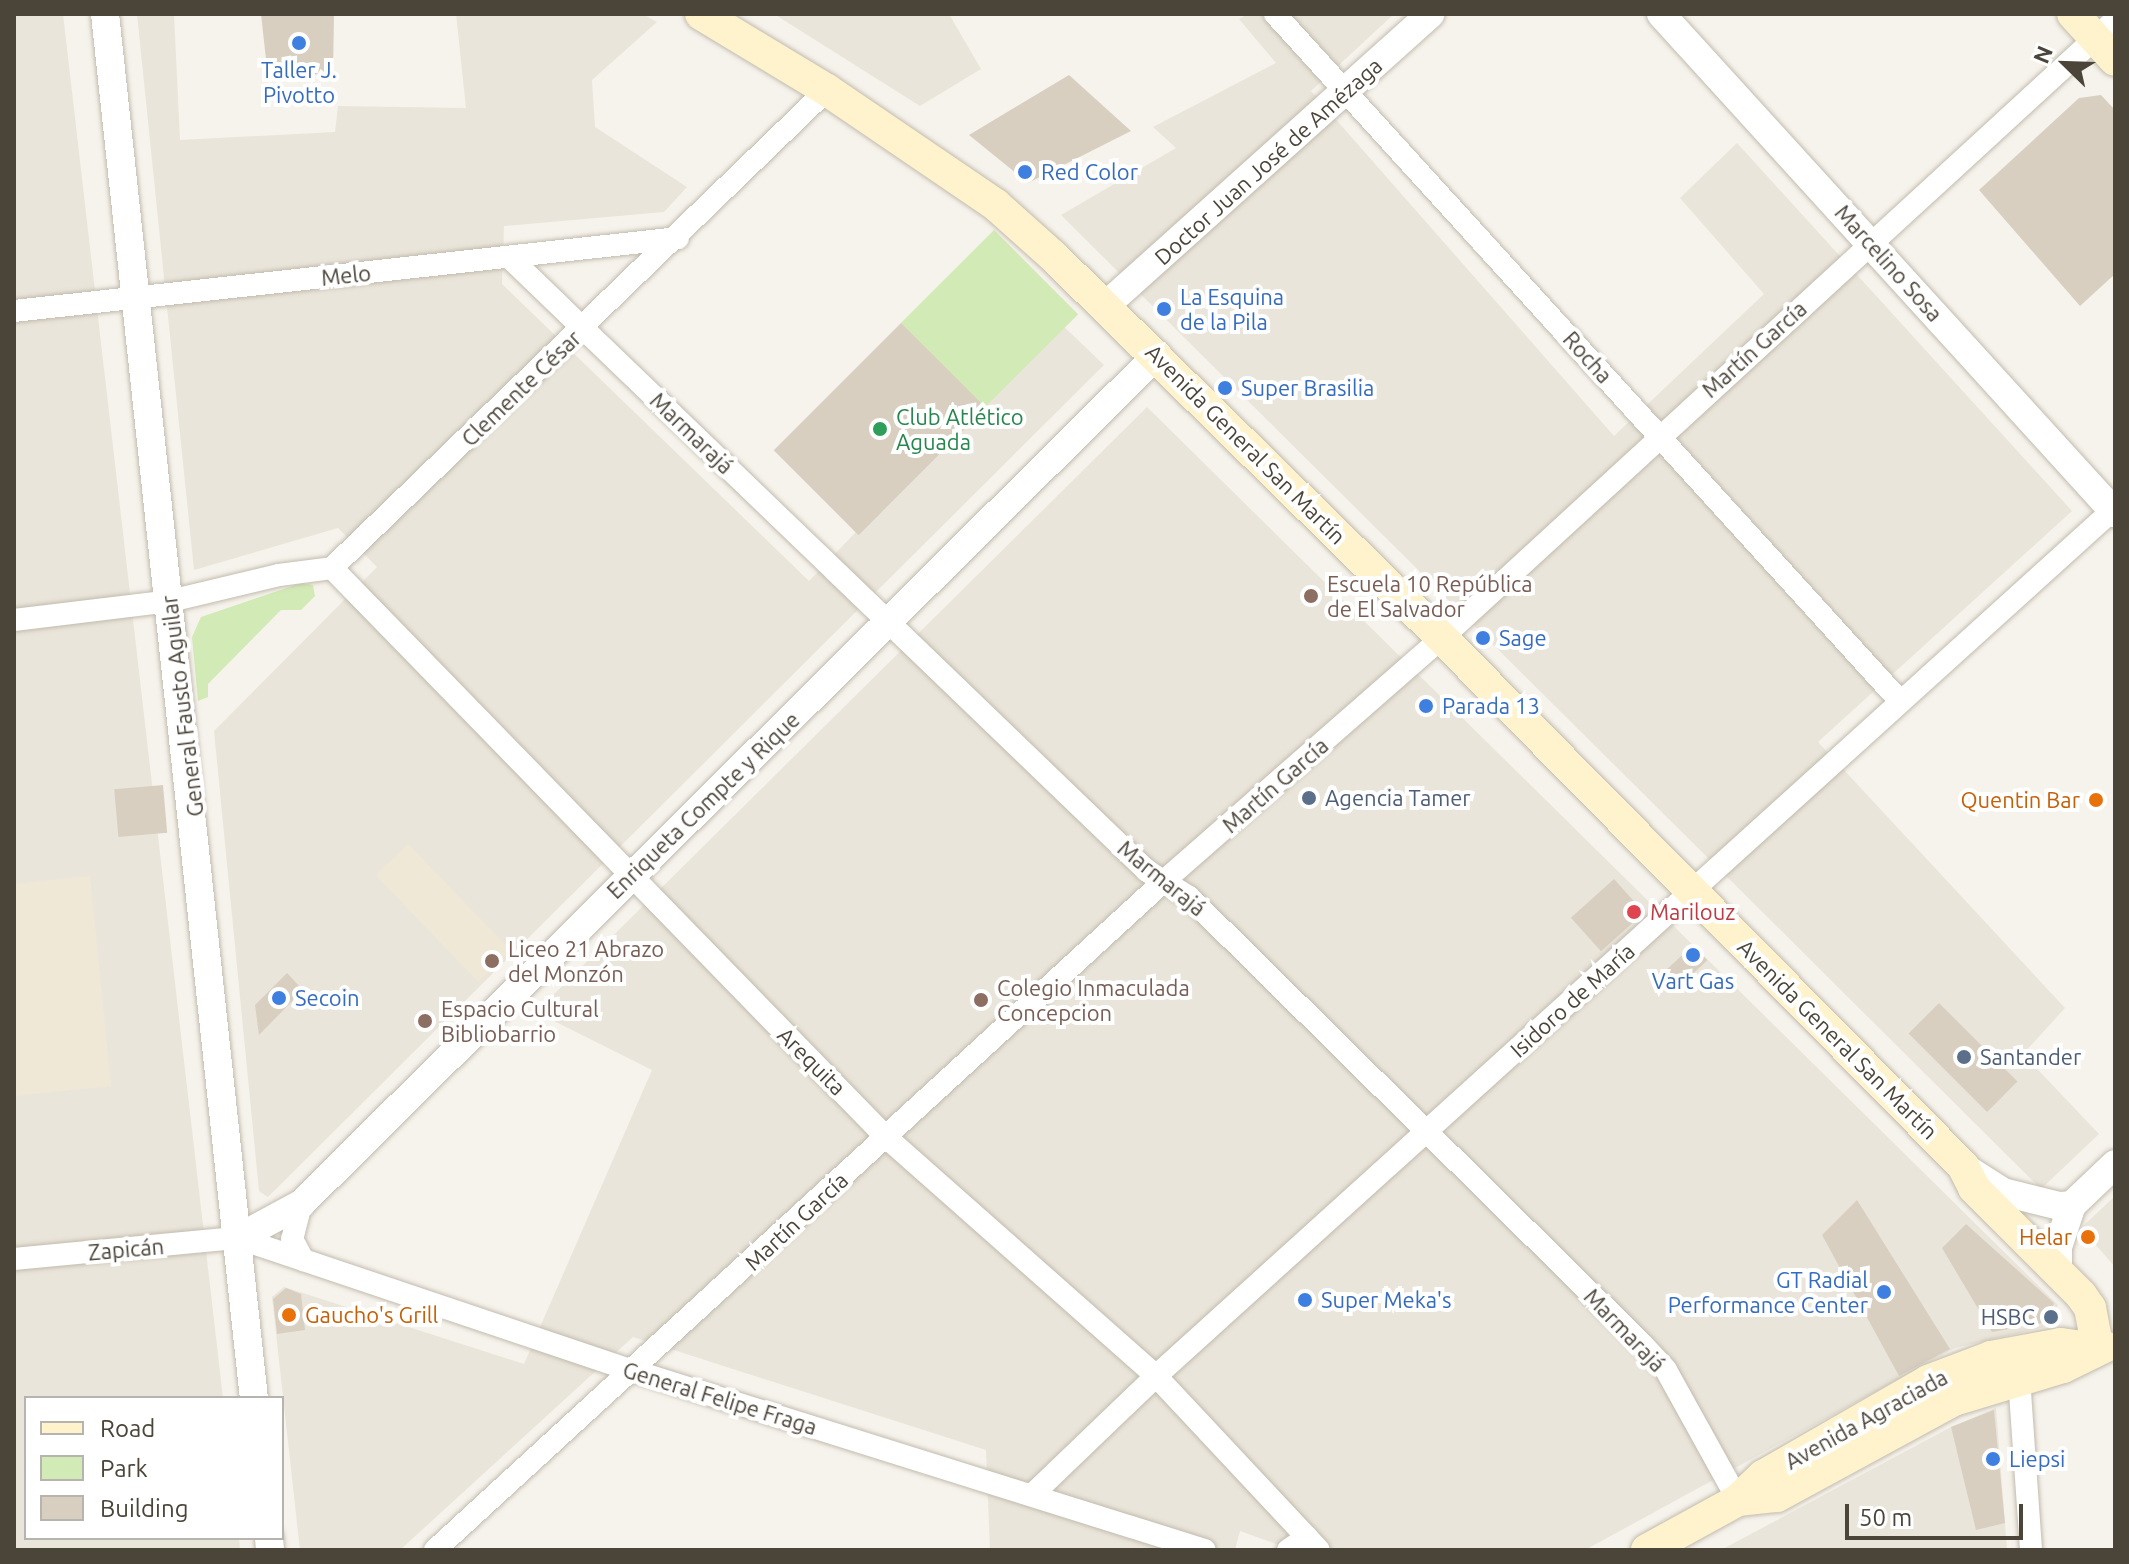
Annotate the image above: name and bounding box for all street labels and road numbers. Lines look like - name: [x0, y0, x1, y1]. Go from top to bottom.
- street label: Doctor Juan José de Amézaga: [1149, 52, 1387, 270]
- street label: Marcelino Sosa: [1830, 199, 1948, 327]
- street label: Melo: [320, 259, 372, 291]
- street label: Martín García: [1696, 295, 1812, 403]
- street label: Clemente César: [456, 324, 586, 452]
- street label: Rocha: [1558, 326, 1618, 388]
- street label: Avenida General San Martín: [1141, 339, 1351, 549]
- street label: Marmarajá: [645, 387, 739, 479]
- street label: General Fausto Aguilar: [155, 594, 209, 818]
- street label: Enriqueta Compte y Rique: [601, 706, 805, 904]
- street label: Martín García: [1217, 732, 1333, 838]
- street label: Marmarajá: [1113, 835, 1211, 921]
- street label: Avenida General San Martín: [1733, 934, 1943, 1144]
- street label: Isidoro de María: [1504, 937, 1640, 1063]
- street label: Arequita: [772, 1021, 852, 1101]
- street label: Martín García: [739, 1167, 853, 1275]
- street label: Zapicán: [87, 1233, 165, 1265]
- street label: Marmarajá: [1579, 1283, 1671, 1377]
- street label: General Felipe Fraga: [620, 1356, 820, 1440]
- street label: Avenida Agraciada: [1780, 1363, 1952, 1475]

